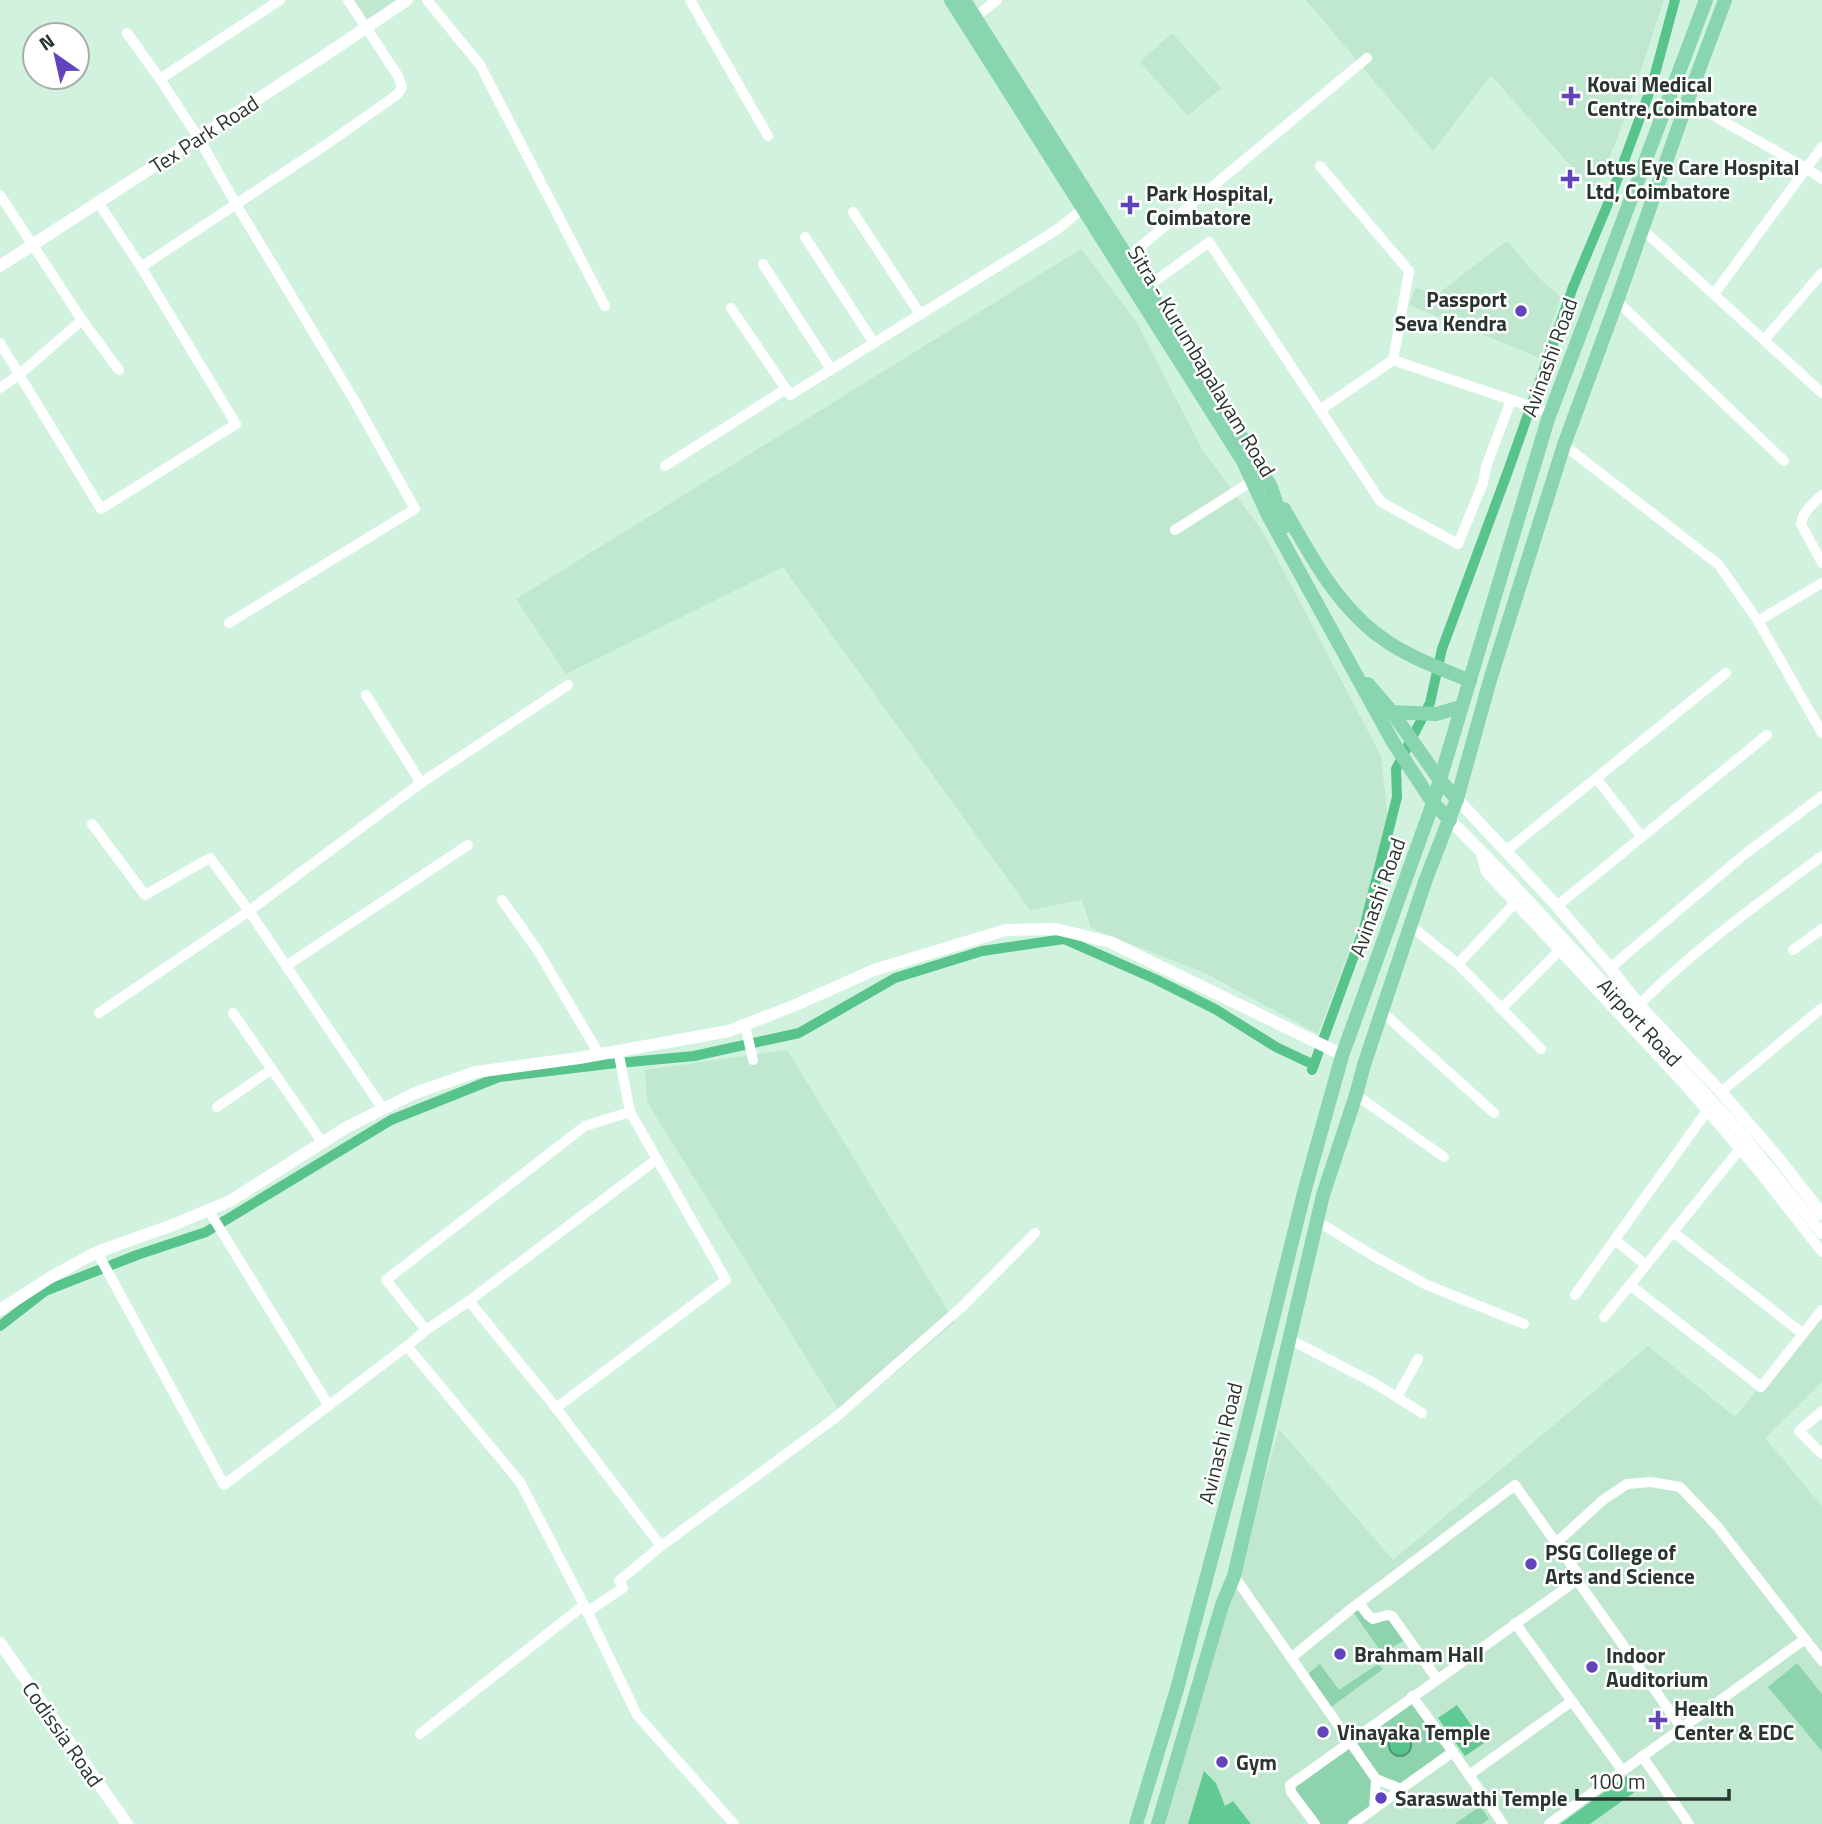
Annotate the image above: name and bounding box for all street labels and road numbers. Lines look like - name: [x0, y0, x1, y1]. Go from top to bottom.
- street label: Tex Park Road: [143, 87, 265, 181]
- street label: Sitra - Kurumbapalayam Road: [1120, 239, 1284, 483]
- street label: Avinashi Road: [1513, 293, 1585, 421]
- street label: Avinashi Road: [1341, 833, 1413, 961]
- street label: Airport Road: [1590, 970, 1690, 1074]
- street label: Avinashi Road: [1189, 1379, 1251, 1507]
- street label: Codissia Road: [15, 1675, 111, 1793]

